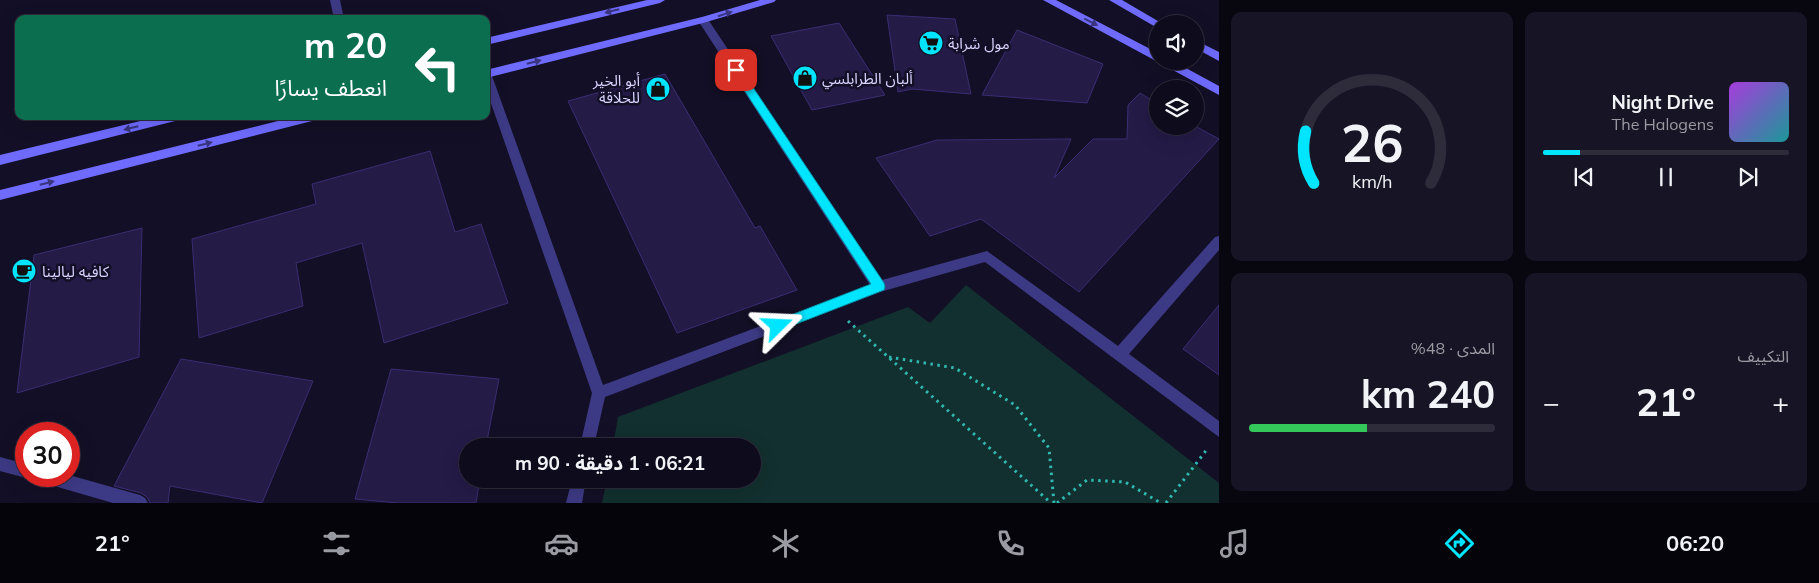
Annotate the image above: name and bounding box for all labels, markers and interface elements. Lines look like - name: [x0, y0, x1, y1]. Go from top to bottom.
- one-way arrow: [605, 8, 620, 16]
- one-way arrow: [718, 9, 733, 17]
- map controls: [1149, 15, 1204, 135]
- button: sound: [1149, 15, 1204, 70]
- one-way arrow: [1084, 18, 1098, 26]
- text: 20 m: [304, 23, 387, 67]
- supermarket icon: مول شرابة: [918, 30, 944, 56]
- place label: مول شرابة: [948, 34, 1010, 53]
- icon: left: [405, 35, 470, 100]
- pin: [715, 49, 757, 91]
- icon: arrive: [722, 56, 750, 84]
- one-way arrow: [526, 58, 541, 66]
- shop icon: ألبان الطرابلسي: [792, 65, 818, 91]
- place label: ألبان الطرابلسي: [822, 69, 913, 90]
- place label: أبو الخير للحلاقة: [592, 71, 640, 107]
- text: انعطف يسارًا: [274, 74, 387, 102]
- shop icon: أبو الخير للحلاقة: [645, 76, 671, 102]
- button: layers: [1149, 80, 1204, 135]
- text: Night Drive: [1612, 90, 1714, 114]
- text: 26: [1341, 110, 1403, 175]
- text: The Halogens: [1612, 114, 1714, 134]
- one-way arrow: [124, 124, 139, 132]
- one-way arrow: [198, 140, 213, 148]
- icon: previous: [1570, 163, 1598, 191]
- icon: pause: [1652, 163, 1680, 191]
- icon: next: [1734, 163, 1762, 191]
- text: km/h: [1352, 170, 1392, 192]
- one-way arrow: [40, 179, 55, 187]
- cafe icon: كافيه ليالينا: [11, 258, 37, 284]
- place label: كافيه ليالينا: [42, 262, 110, 281]
- position arrow: [751, 299, 803, 351]
- text: المدى · 48%: [1411, 338, 1495, 358]
- text: التكييف: [1737, 346, 1789, 366]
- text: 240 km: [1361, 370, 1495, 418]
- text: 21°: [1636, 378, 1696, 426]
- text: −: [1543, 385, 1560, 420]
- text: +: [1772, 385, 1789, 420]
- speed limit sign: 30: [15, 422, 80, 487]
- text: 06:21 · 1 دقيقة · 90 m: [515, 451, 705, 475]
- icon: filters: [319, 526, 354, 561]
- icon: car: [544, 526, 579, 561]
- icon: climate: [768, 526, 803, 561]
- icon: phone: [993, 526, 1028, 561]
- icon: music: [1217, 526, 1252, 561]
- icon: directions: [1442, 526, 1477, 561]
- text: 21°: [95, 529, 130, 557]
- text: 06:20: [1666, 529, 1724, 557]

